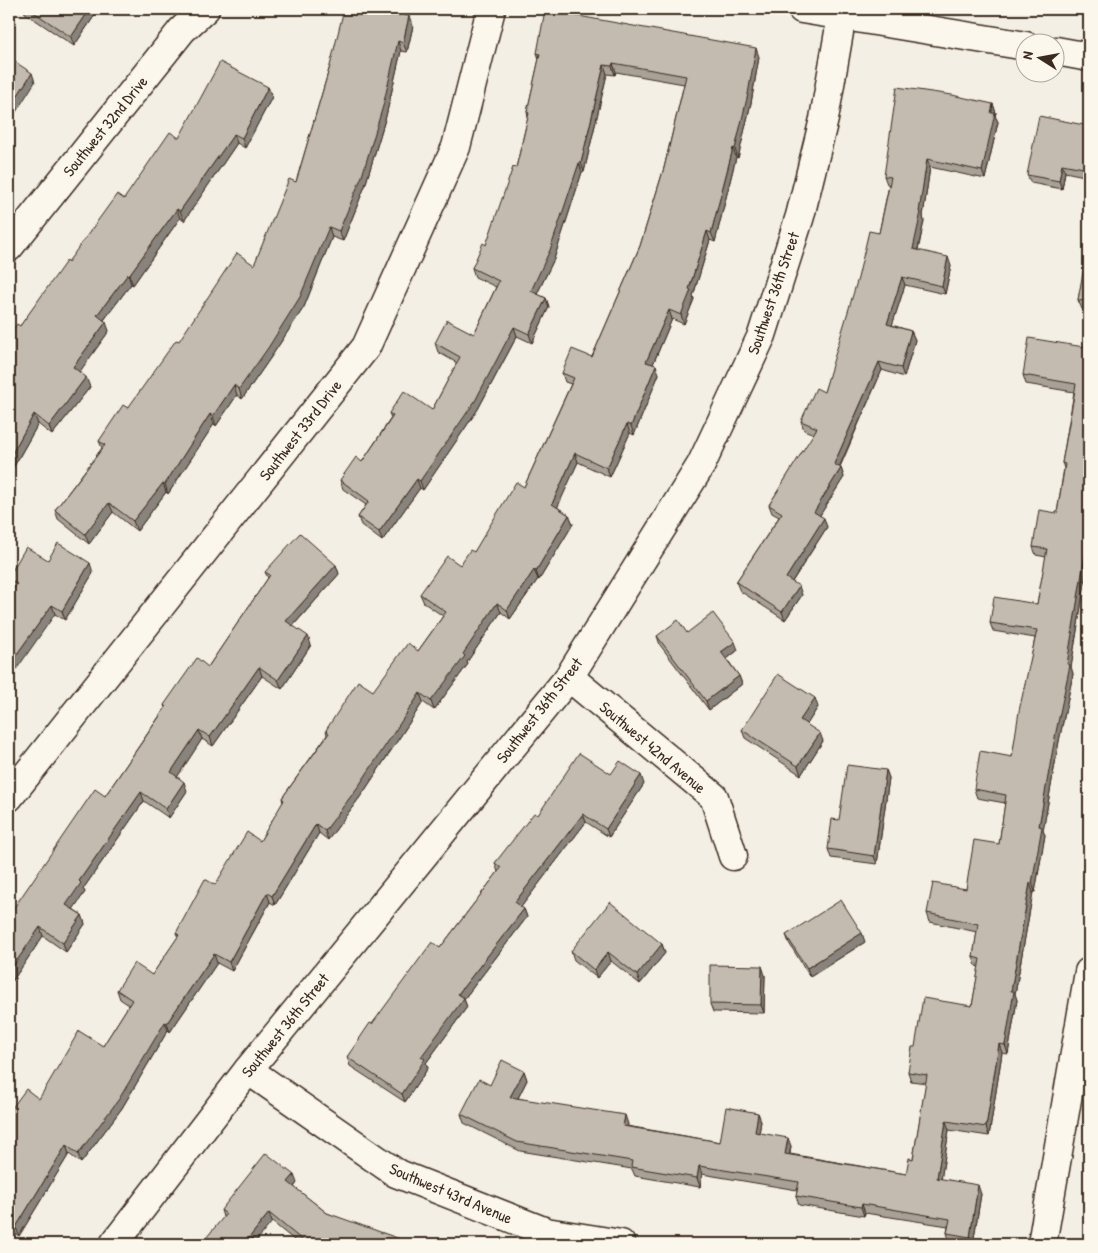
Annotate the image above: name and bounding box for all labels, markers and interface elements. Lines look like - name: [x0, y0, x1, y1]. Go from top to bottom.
- north arrow: [1016, 32, 1066, 82]
- text: N: [1017, 49, 1037, 61]
- street label: Southwest 32nd Drive: [58, 71, 153, 181]
- street label: Southwest 36th Street: [742, 228, 804, 357]
- street label: Southwest 33rd Drive: [254, 375, 347, 485]
- street label: Southwest 36th Street: [491, 652, 587, 767]
- street label: Southwest 42nd Avenue: [595, 696, 711, 798]
- street label: Southwest 36th Street: [236, 968, 334, 1082]
- street label: Southwest 43rd Avenue: [386, 1157, 516, 1229]

